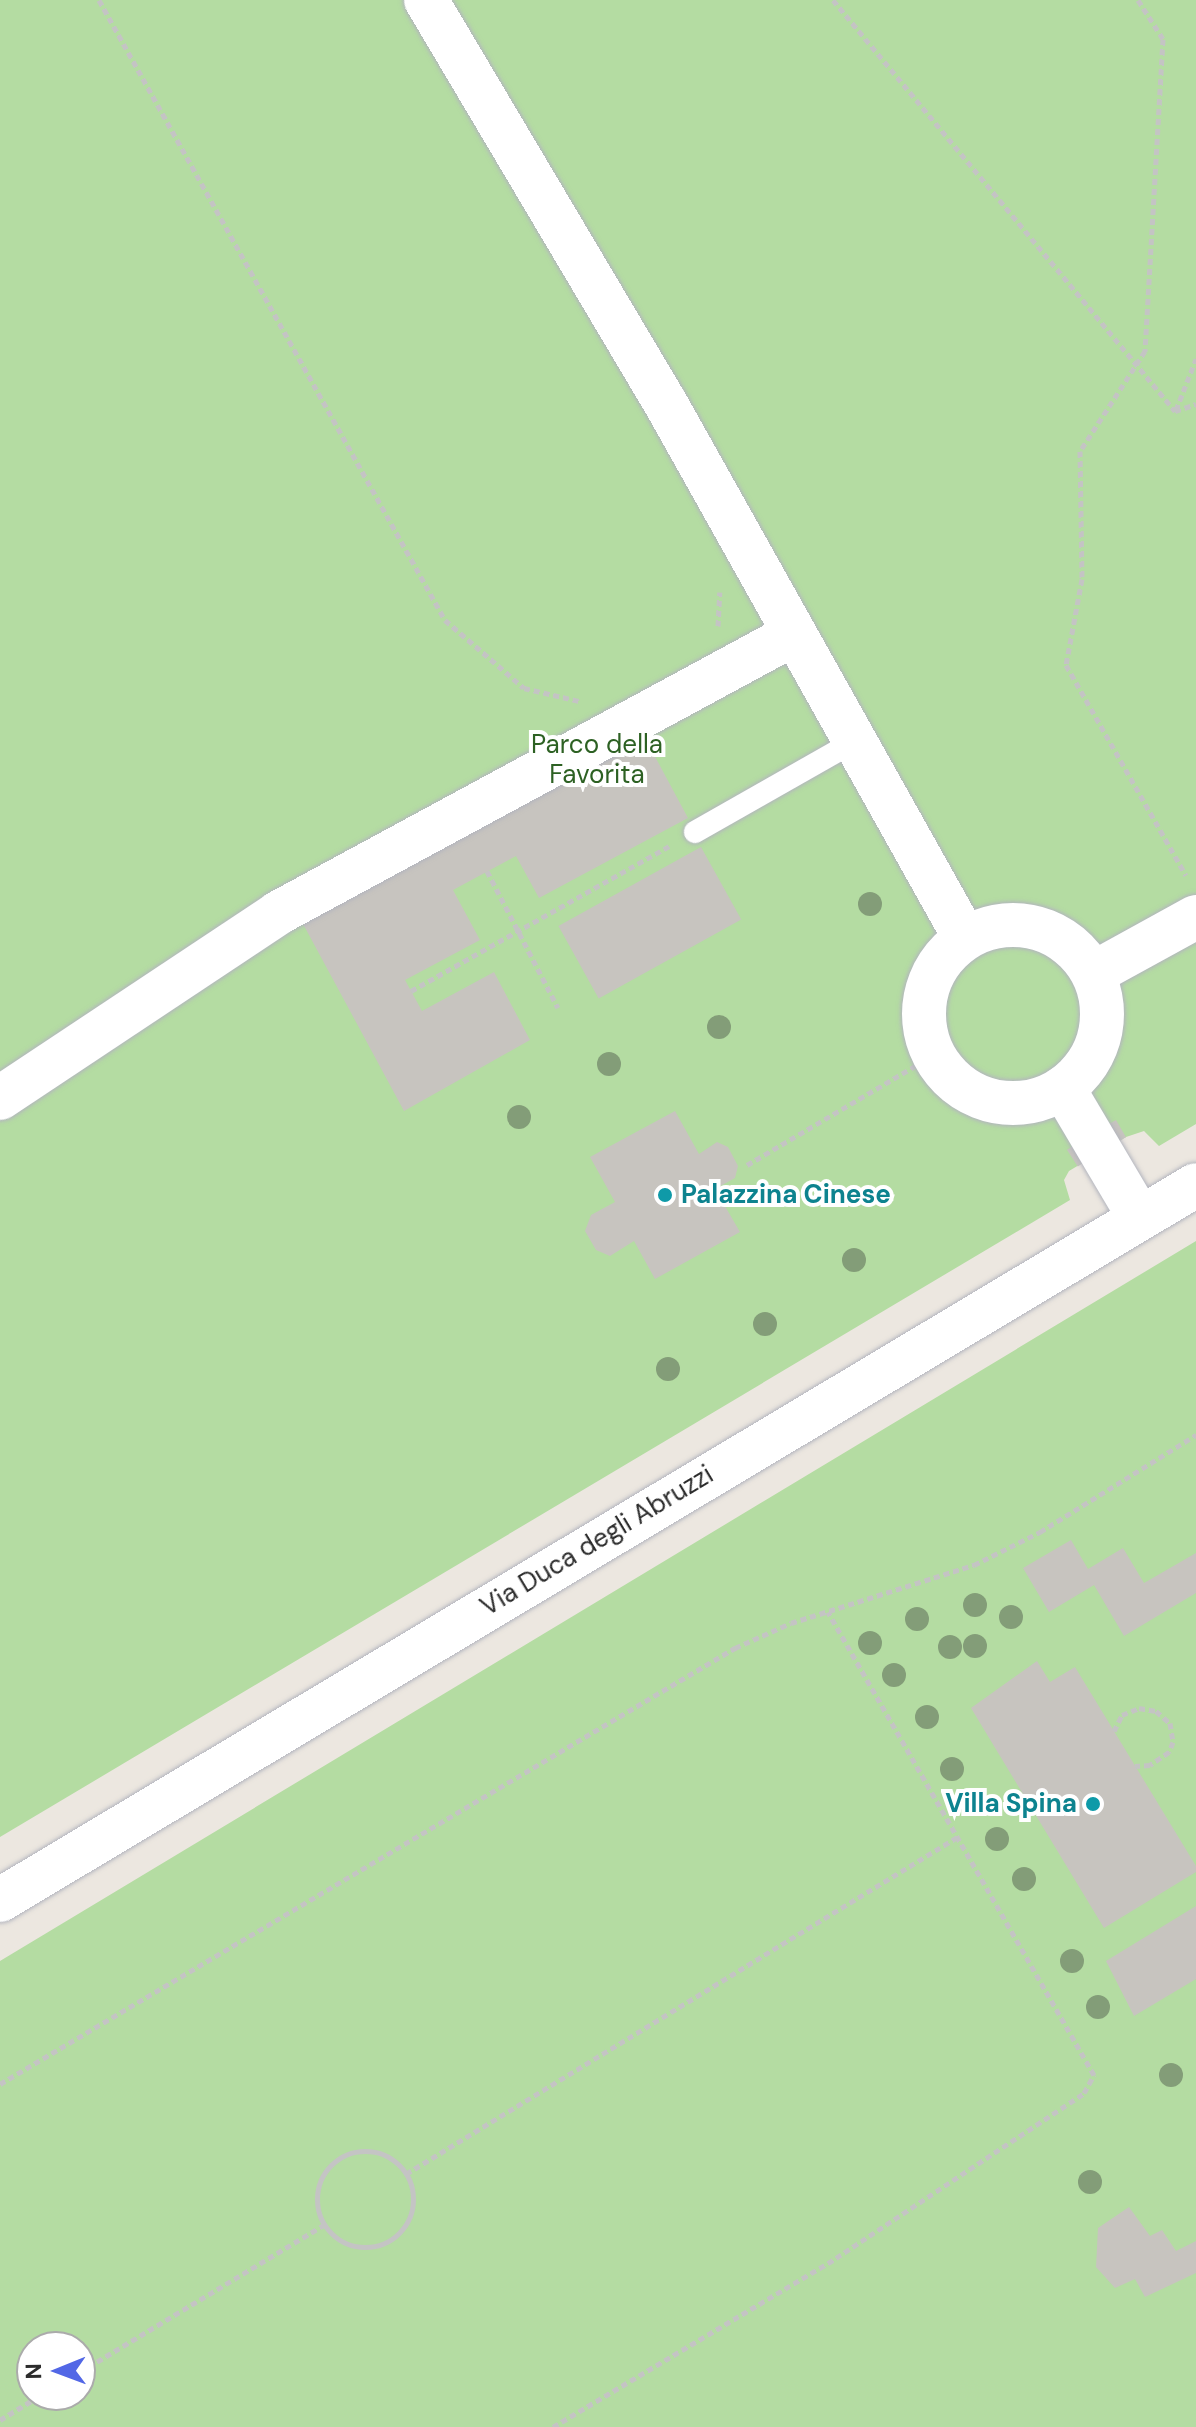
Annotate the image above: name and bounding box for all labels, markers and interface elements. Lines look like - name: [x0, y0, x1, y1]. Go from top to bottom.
- park label: Parco della Favorita: [531, 729, 663, 790]
- place label: Palazzina Cinese: [681, 1179, 891, 1211]
- marker: Palazzina Cinese: [656, 1186, 674, 1204]
- street label: Via Duca degli Abruzzi: [475, 1459, 719, 1623]
- place label: Villa Spina: [945, 1788, 1077, 1820]
- marker: Villa Spina: [1084, 1795, 1102, 1813]
- north arrow: [16, 2331, 96, 2411]
- text: N: [19, 2363, 48, 2380]

